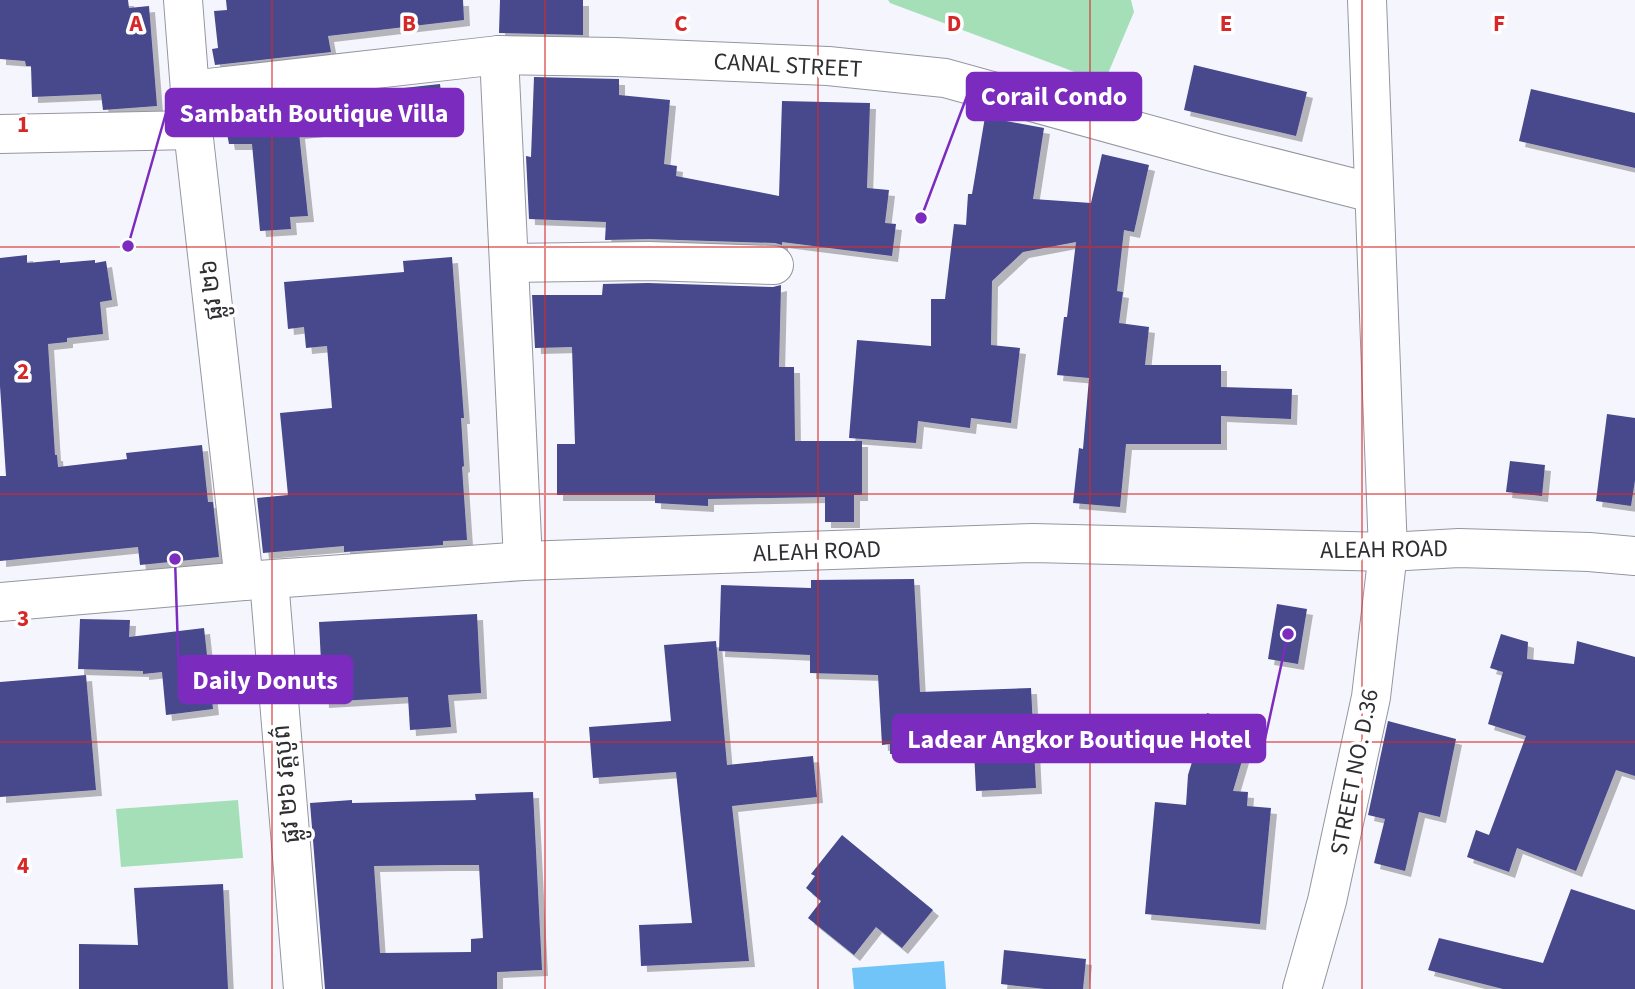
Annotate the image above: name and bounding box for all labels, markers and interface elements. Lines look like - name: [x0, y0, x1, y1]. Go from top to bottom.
- text: A: [128, 7, 143, 40]
- text: B: [402, 7, 416, 40]
- text: C: [674, 7, 688, 40]
- text: D: [947, 7, 961, 40]
- text: E: [1220, 7, 1232, 40]
- text: F: [1493, 7, 1505, 40]
- street label: CANAL STREET: [713, 44, 863, 87]
- callout: Corail Condo: [967, 73, 1141, 120]
- text: Corail Condo: [981, 78, 1127, 115]
- callout: Sambath Boutique Villa: [166, 89, 463, 136]
- text: Sambath Boutique Villa: [180, 95, 448, 132]
- text: 1: [17, 108, 29, 141]
- street label: ផ្លូវ ២៦: [191, 257, 236, 322]
- text: 2: [17, 355, 29, 388]
- street label: ALEAH ROAD: [1320, 531, 1448, 568]
- street label: ALEAH ROAD: [752, 532, 882, 571]
- text: 3: [17, 602, 29, 635]
- callout: Daily Donuts: [179, 656, 352, 703]
- text: Daily Donuts: [192, 662, 338, 699]
- street label: STREET NO. D.36: [1321, 686, 1388, 858]
- callout: Ladear Angkor Boutique Hotel: [893, 715, 1265, 762]
- text: Ladear Angkor Boutique Hotel: [907, 721, 1251, 758]
- street label: ផ្លូវ ២៦ វត្តបូព៌: [264, 723, 313, 845]
- text: 4: [17, 849, 29, 882]

